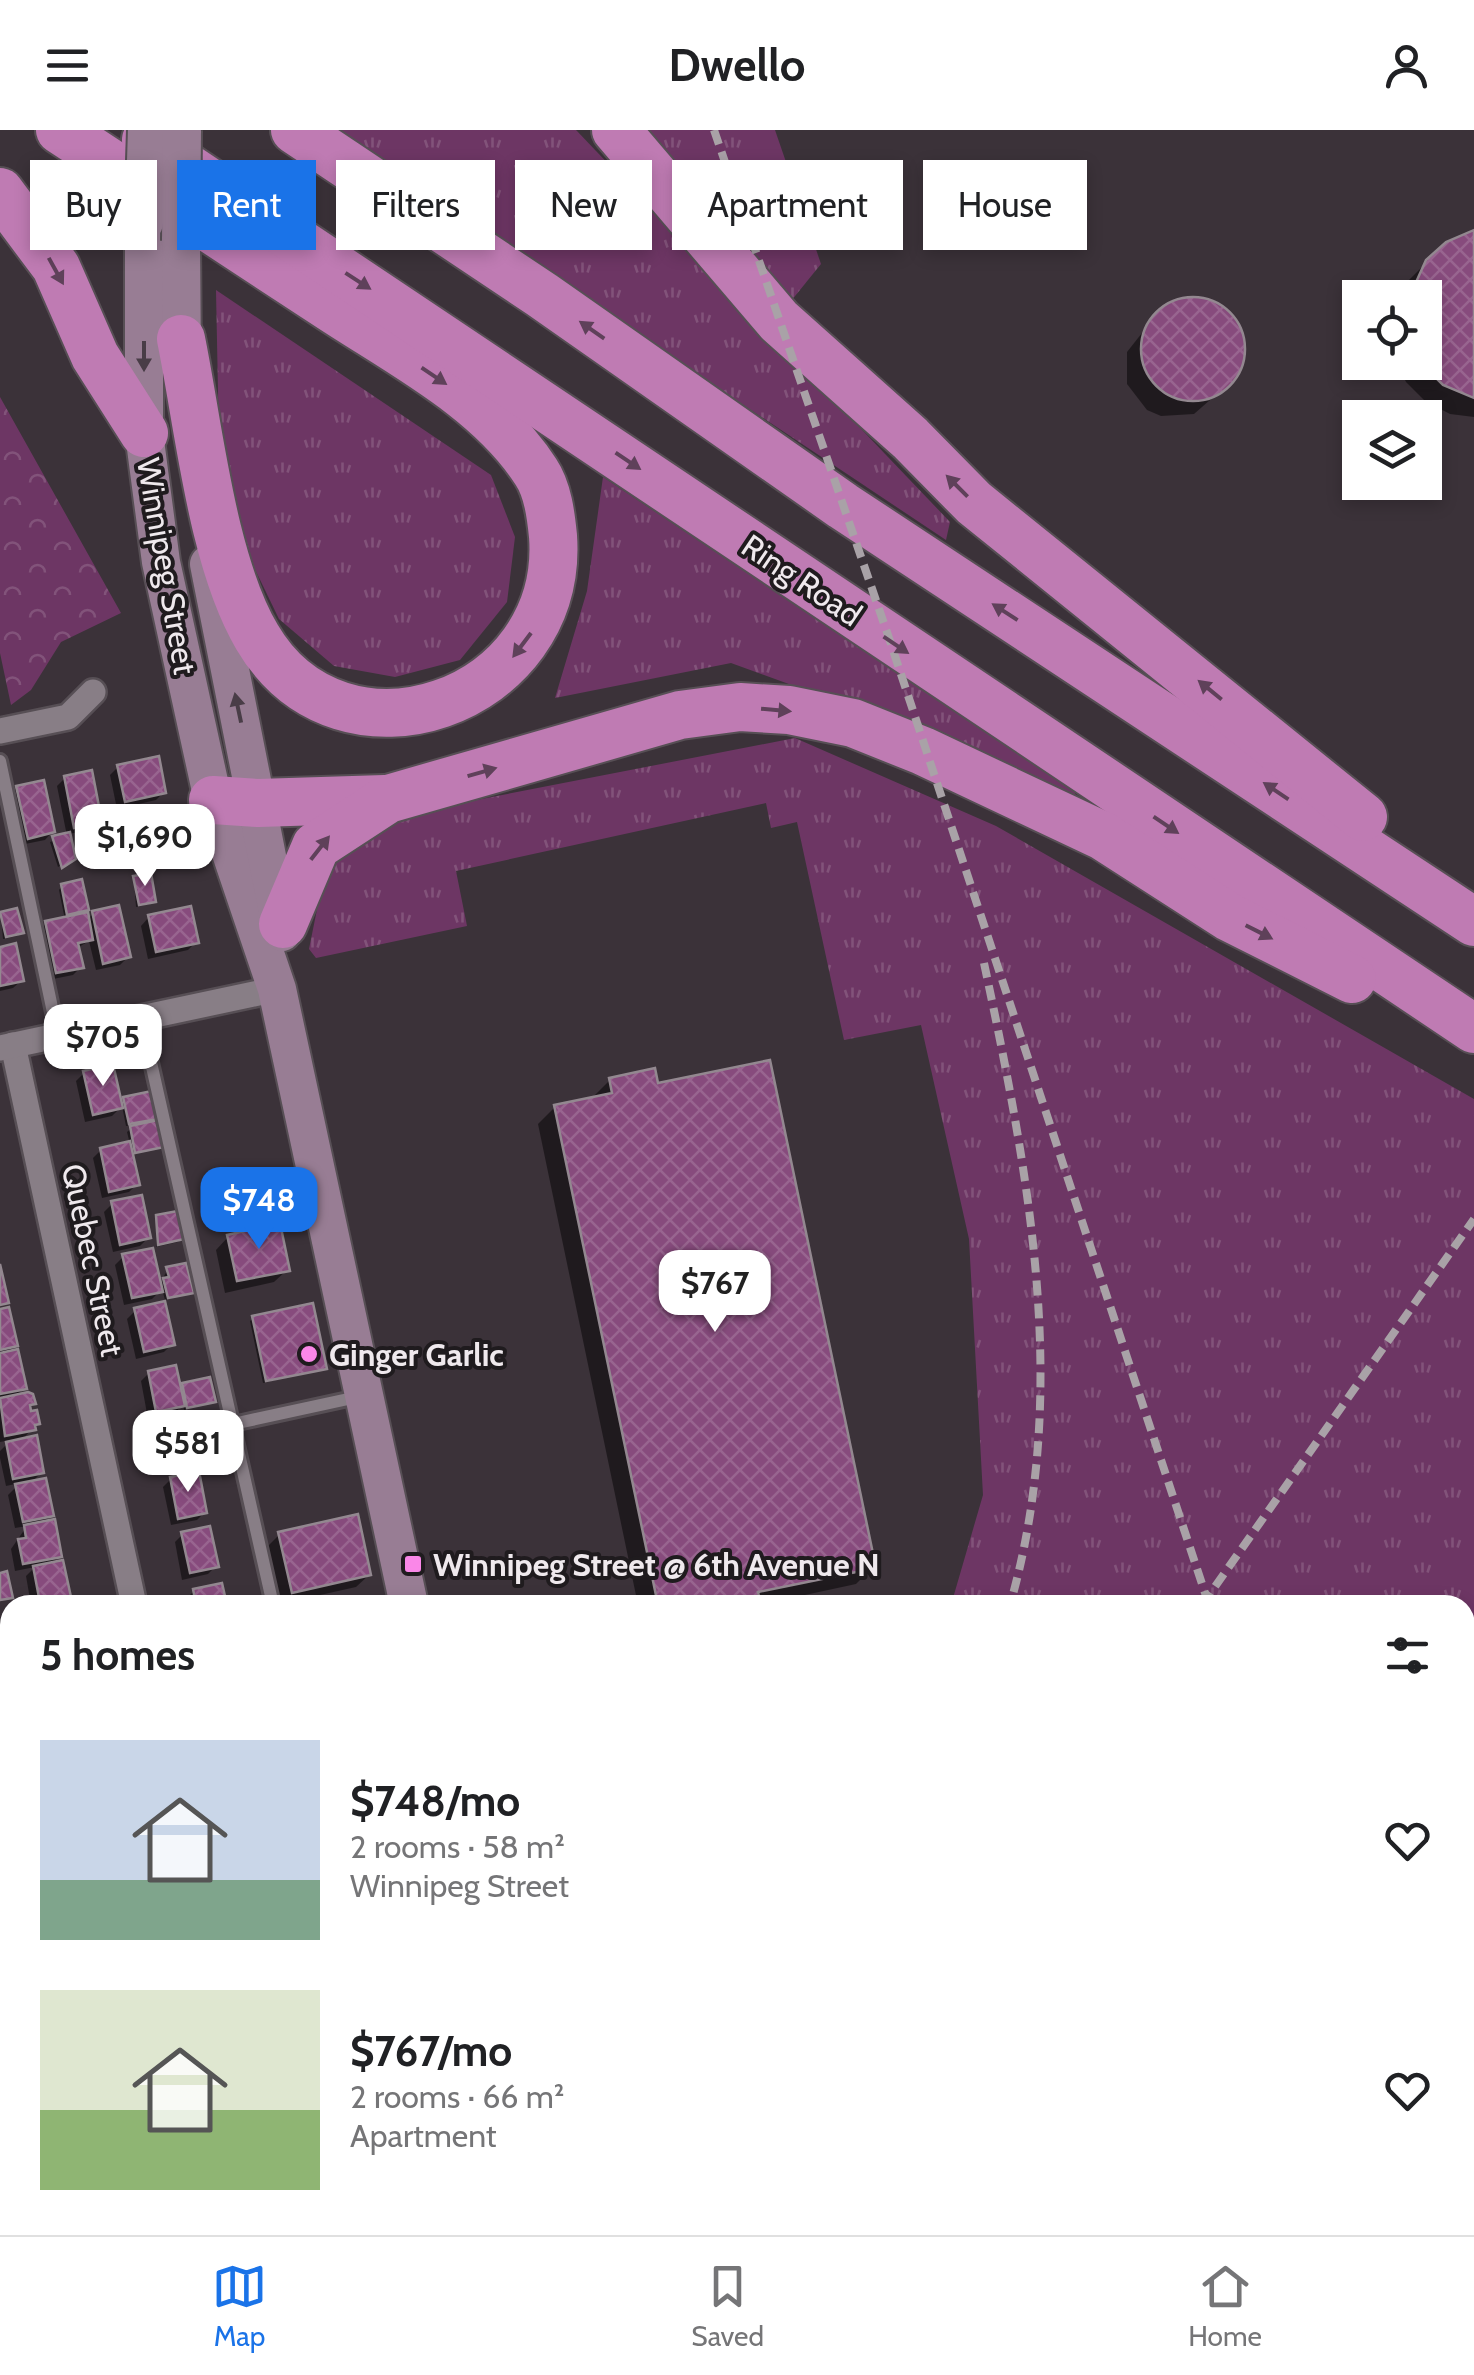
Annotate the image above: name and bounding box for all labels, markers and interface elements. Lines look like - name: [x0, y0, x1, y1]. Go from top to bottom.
- icon: menu: [40, 38, 95, 93]
- text: Dwello: [668, 38, 806, 92]
- icon: person: [1379, 38, 1434, 93]
- chip: Buy: [30, 160, 157, 250]
- chip: Rent: [177, 160, 316, 250]
- chip: Filters: [336, 160, 495, 250]
- chip: New: [515, 160, 652, 250]
- chip: Apartment: [672, 160, 903, 250]
- chip: House: [923, 160, 1087, 250]
- one-way arrow: [47, 257, 65, 285]
- one-way arrow: [344, 271, 371, 289]
- map controls: [1342, 280, 1442, 500]
- button: locate: [1342, 280, 1442, 380]
- one-way arrow: [579, 321, 605, 340]
- one-way arrow: [136, 340, 152, 372]
- one-way arrow: [420, 366, 447, 385]
- button: layers: [1342, 400, 1442, 500]
- one-way arrow: [614, 451, 641, 470]
- street label: Winnipeg Street: [129, 455, 205, 677]
- one-way arrow: [946, 474, 970, 498]
- street label: Ring Road: [735, 526, 869, 634]
- one-way arrow: [991, 603, 1019, 621]
- one-way arrow: [512, 632, 532, 658]
- one-way arrow: [882, 635, 909, 654]
- one-way arrow: [1197, 680, 1222, 701]
- one-way arrow: [230, 692, 246, 723]
- one-way arrow: [761, 702, 793, 718]
- one-way arrow: [467, 764, 498, 779]
- one-way arrow: [1263, 782, 1290, 800]
- pin: $1,690: [64, 804, 226, 889]
- one-way arrow: [1153, 815, 1180, 834]
- text: $1,690: [97, 817, 193, 856]
- one-way arrow: [309, 835, 331, 861]
- one-way arrow: [1244, 923, 1273, 940]
- pin: $705: [44, 1004, 162, 1089]
- text: $705: [66, 1017, 140, 1056]
- street label: Quebec Street: [54, 1160, 132, 1360]
- pin: $748: [200, 1167, 318, 1252]
- text: $748: [222, 1180, 296, 1219]
- pin: $767: [656, 1250, 774, 1335]
- text: $767: [681, 1263, 749, 1302]
- place label: Ginger Garlic: [329, 1335, 504, 1374]
- marker: Ginger Garlic: [298, 1343, 320, 1365]
- pin: $581: [129, 1410, 247, 1495]
- text: $581: [155, 1423, 221, 1462]
- place label: Winnipeg Street @ 6th Avenue N: [433, 1545, 880, 1584]
- marker: Winnipeg Street @ 6th Avenue N: [402, 1553, 424, 1575]
- icon: filters: [1380, 1628, 1435, 1683]
- text: 5 homes: [40, 1629, 195, 1681]
- text: $748/mo: [350, 1775, 520, 1827]
- icon: home: [120, 1780, 240, 1900]
- icon: heart: [1380, 1813, 1435, 1868]
- text: 2 rooms · 58 m²: [350, 1827, 565, 1866]
- text: Winnipeg Street: [350, 1866, 569, 1905]
- text: $767/mo: [350, 2025, 512, 2077]
- icon: home: [120, 2030, 240, 2150]
- icon: heart: [1380, 2063, 1435, 2118]
- text: 2 rooms · 66 m²: [350, 2077, 564, 2116]
- text: Apartment: [350, 2116, 497, 2155]
- tab: Map: [212, 2259, 267, 2353]
- tab: Saved: [691, 2259, 764, 2353]
- tab: Home: [1188, 2259, 1262, 2353]

